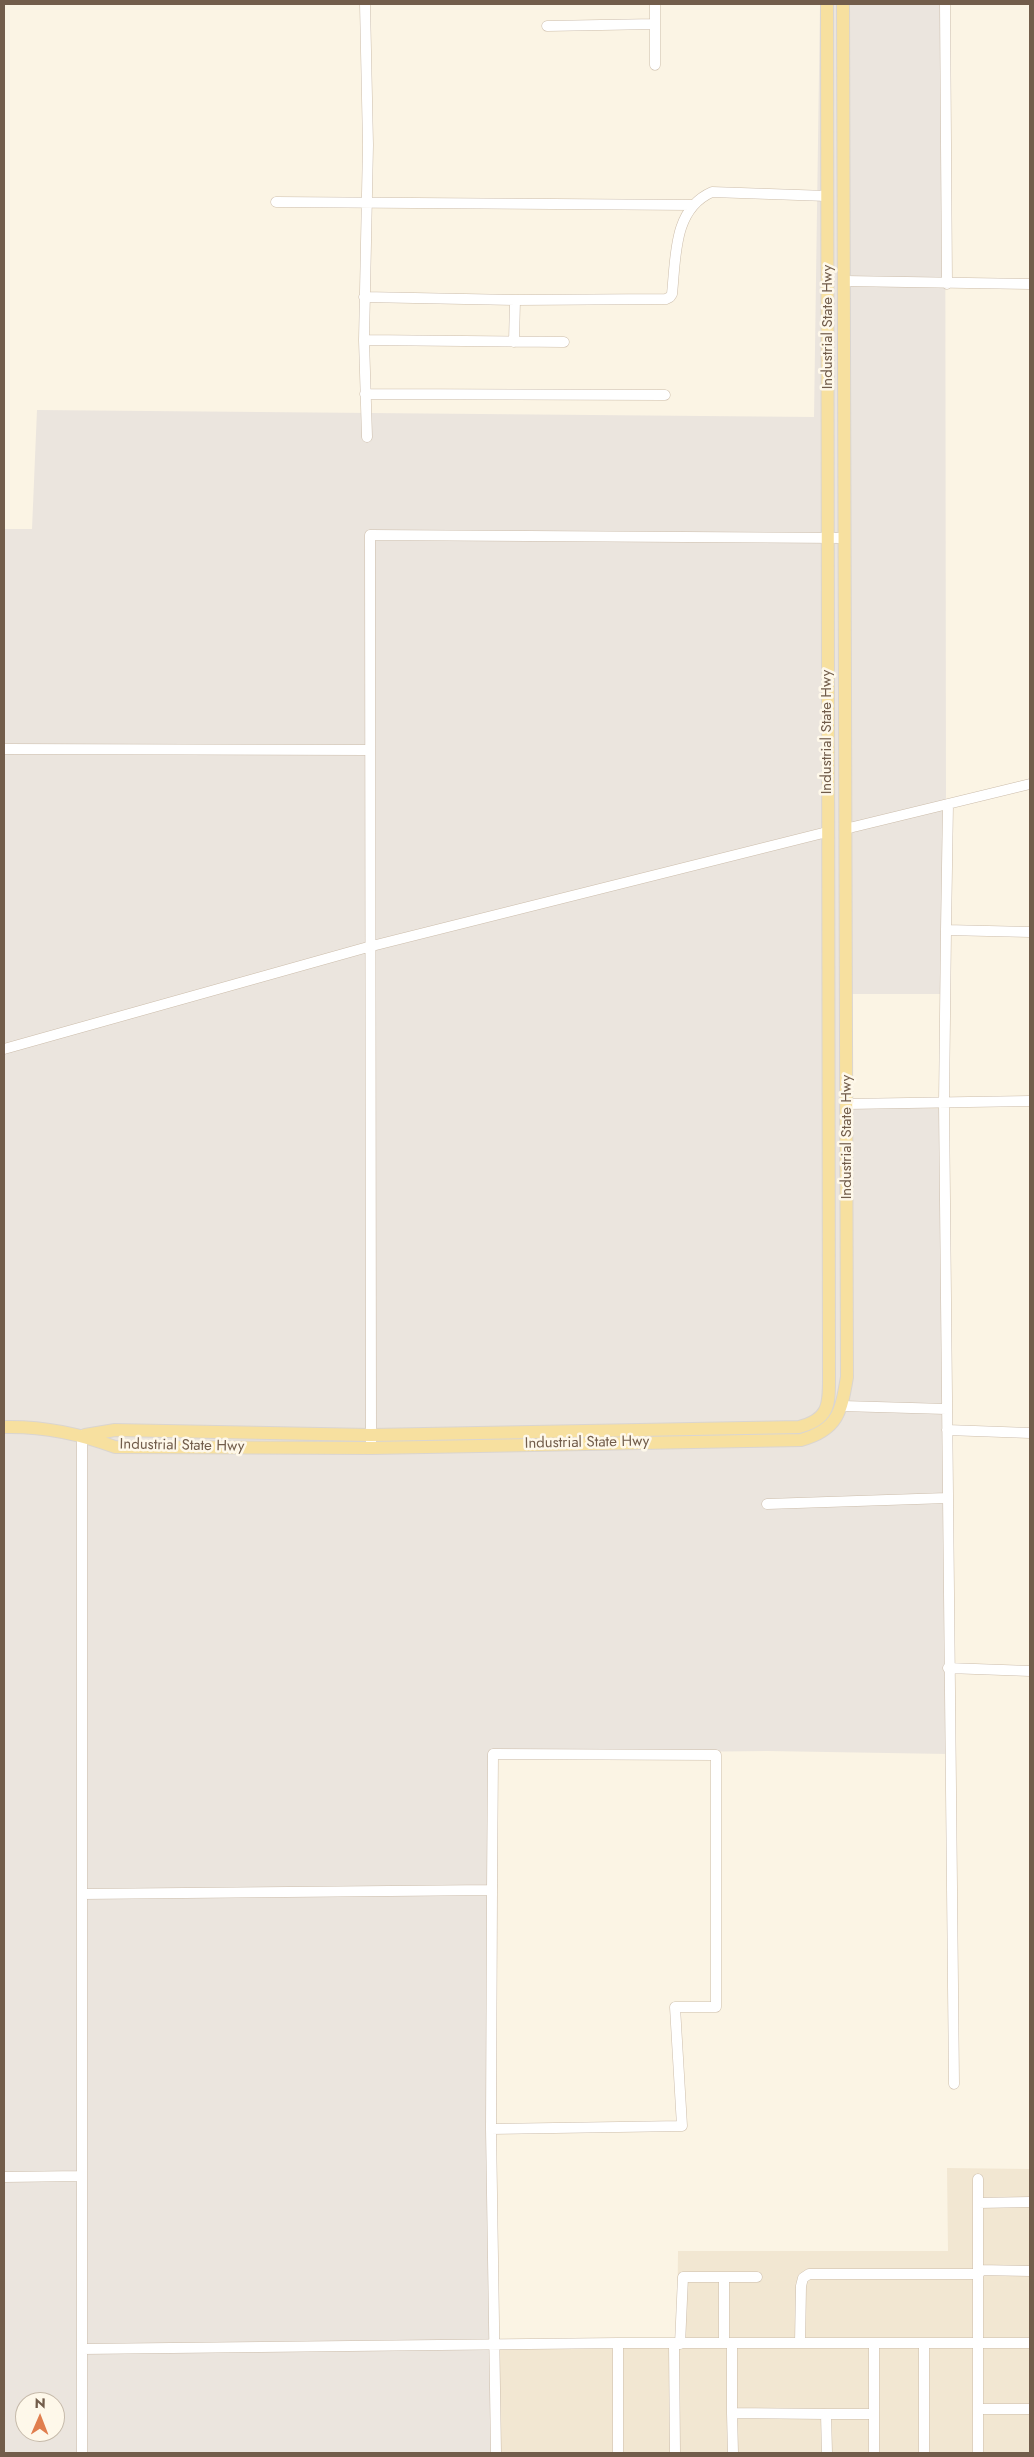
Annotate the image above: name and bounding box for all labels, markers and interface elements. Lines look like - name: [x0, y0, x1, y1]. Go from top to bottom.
- street label: Industrial State Hwy: [819, 265, 837, 389]
- street label: Industrial State Hwy: [818, 670, 836, 794]
- street label: Industrial State Hwy: [838, 1075, 856, 1199]
- street label: Industrial State Hwy: [525, 1433, 649, 1453]
- street label: Industrial State Hwy: [120, 1436, 244, 1456]
- north arrow: [15, 2392, 65, 2442]
- text: N: [35, 2393, 46, 2413]

